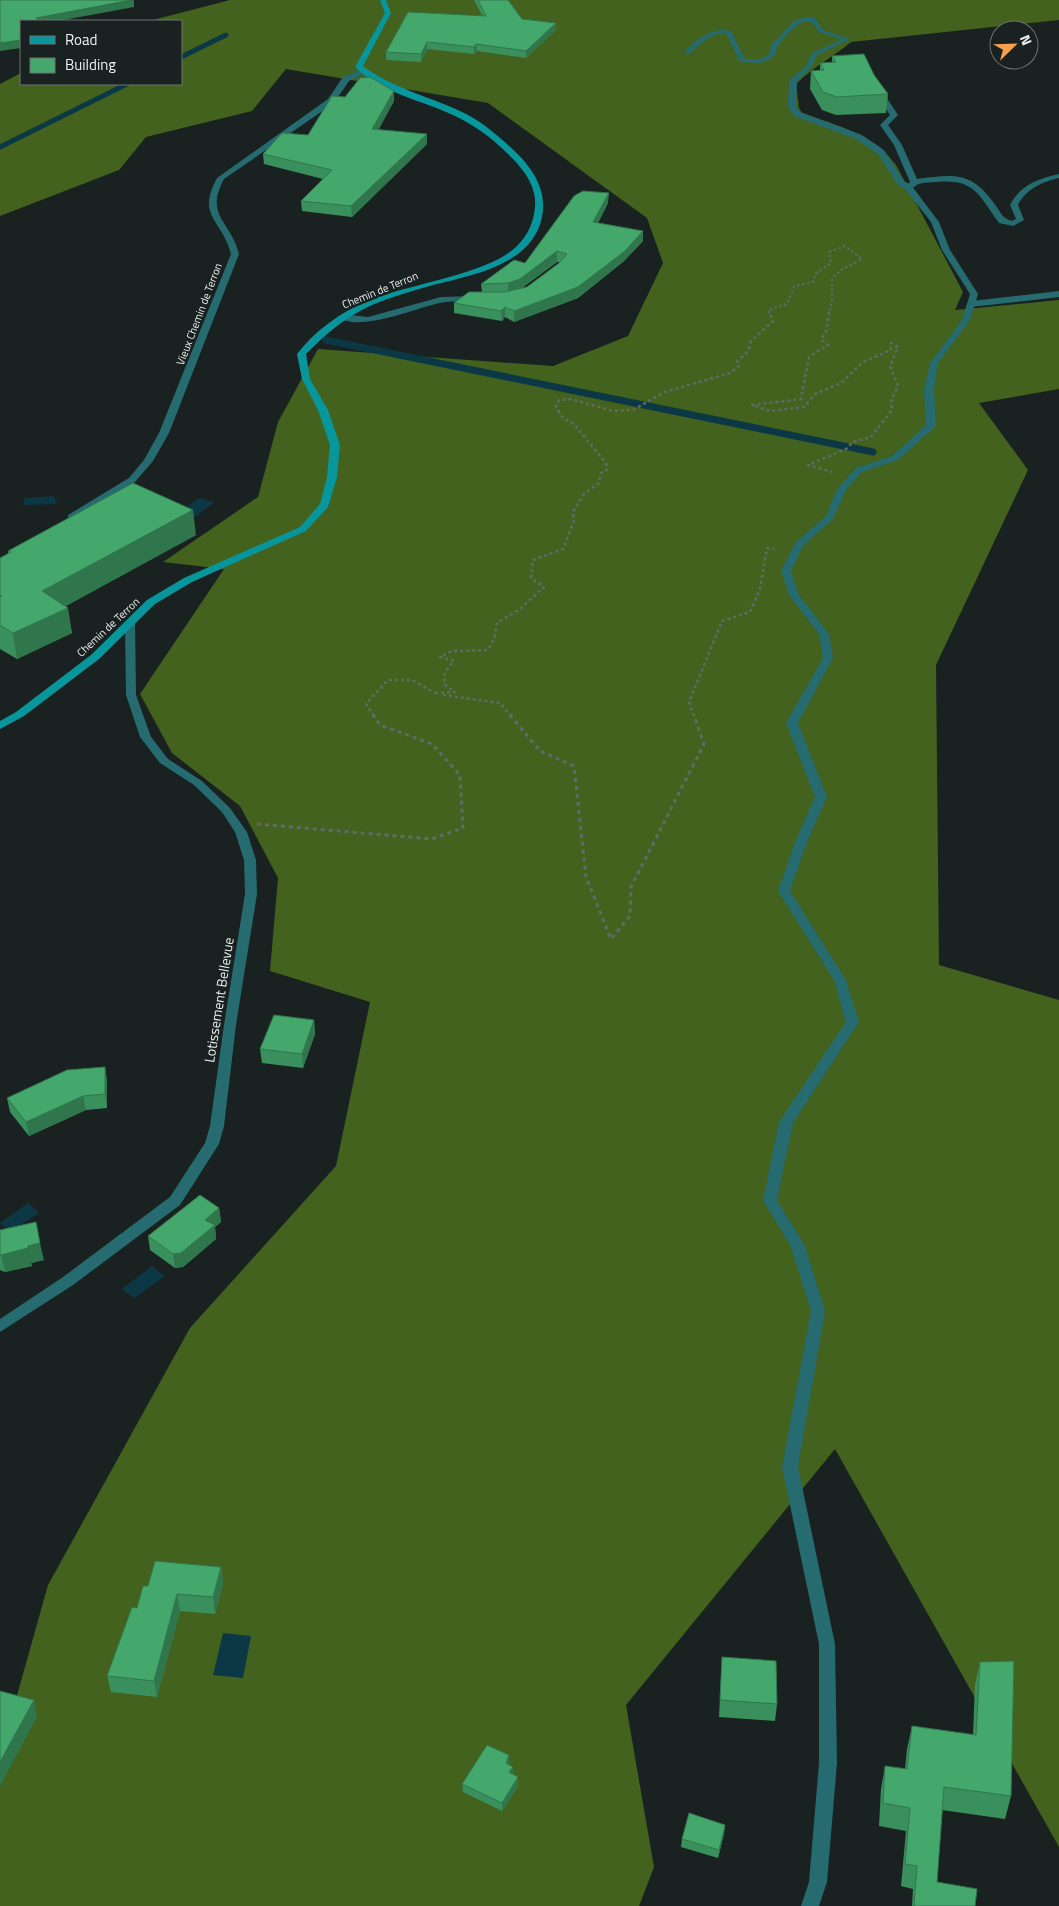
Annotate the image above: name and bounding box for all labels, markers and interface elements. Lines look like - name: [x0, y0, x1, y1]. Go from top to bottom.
- legend: [20, 20, 182, 85]
- north arrow: [989, 20, 1039, 70]
- text: Road: [65, 28, 97, 51]
- text: N: [1015, 31, 1038, 48]
- text: Building: [65, 53, 116, 76]
- street label: Vieux Chemin de Terron: [172, 260, 226, 367]
- street label: Chemin de Terron: [340, 267, 421, 313]
- street label: Chemin de Terron: [73, 594, 143, 660]
- street label: Lotissement Bellevue: [198, 936, 239, 1064]

